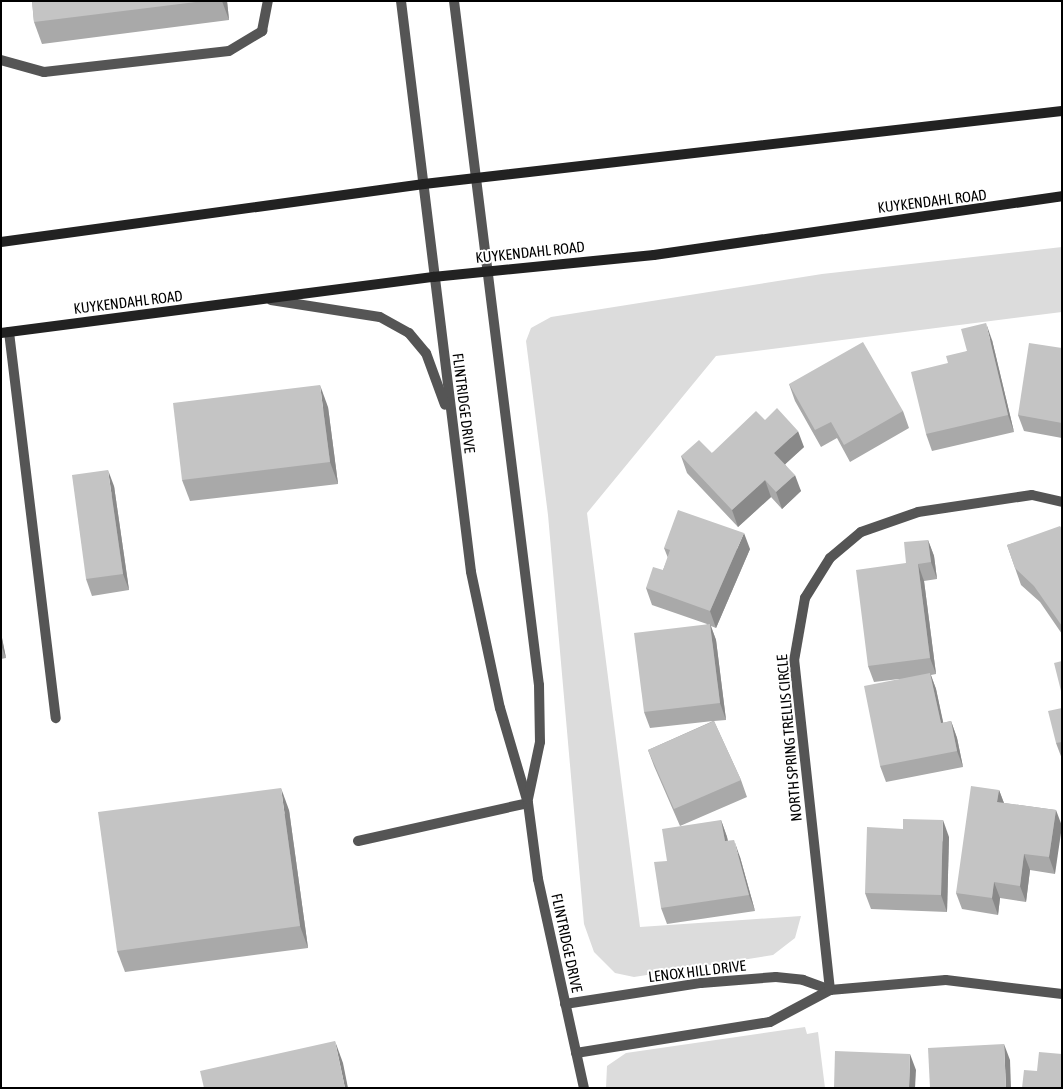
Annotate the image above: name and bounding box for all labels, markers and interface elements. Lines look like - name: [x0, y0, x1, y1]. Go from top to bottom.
- street label: KUYKENDAHL ROAD: [876, 185, 988, 217]
- street label: KUYKENDAHL ROAD: [475, 237, 585, 267]
- street label: KUYKENDAHL ROAD: [72, 286, 184, 318]
- street label: FLINTRIDGE DRIVE: [449, 352, 479, 454]
- street label: NORTH SPRING TRELLIS CIRCLE: [773, 654, 805, 822]
- street label: FLINTRIDGE DRIVE: [548, 892, 586, 994]
- street label: LENOX HILL DRIVE: [647, 956, 747, 986]

